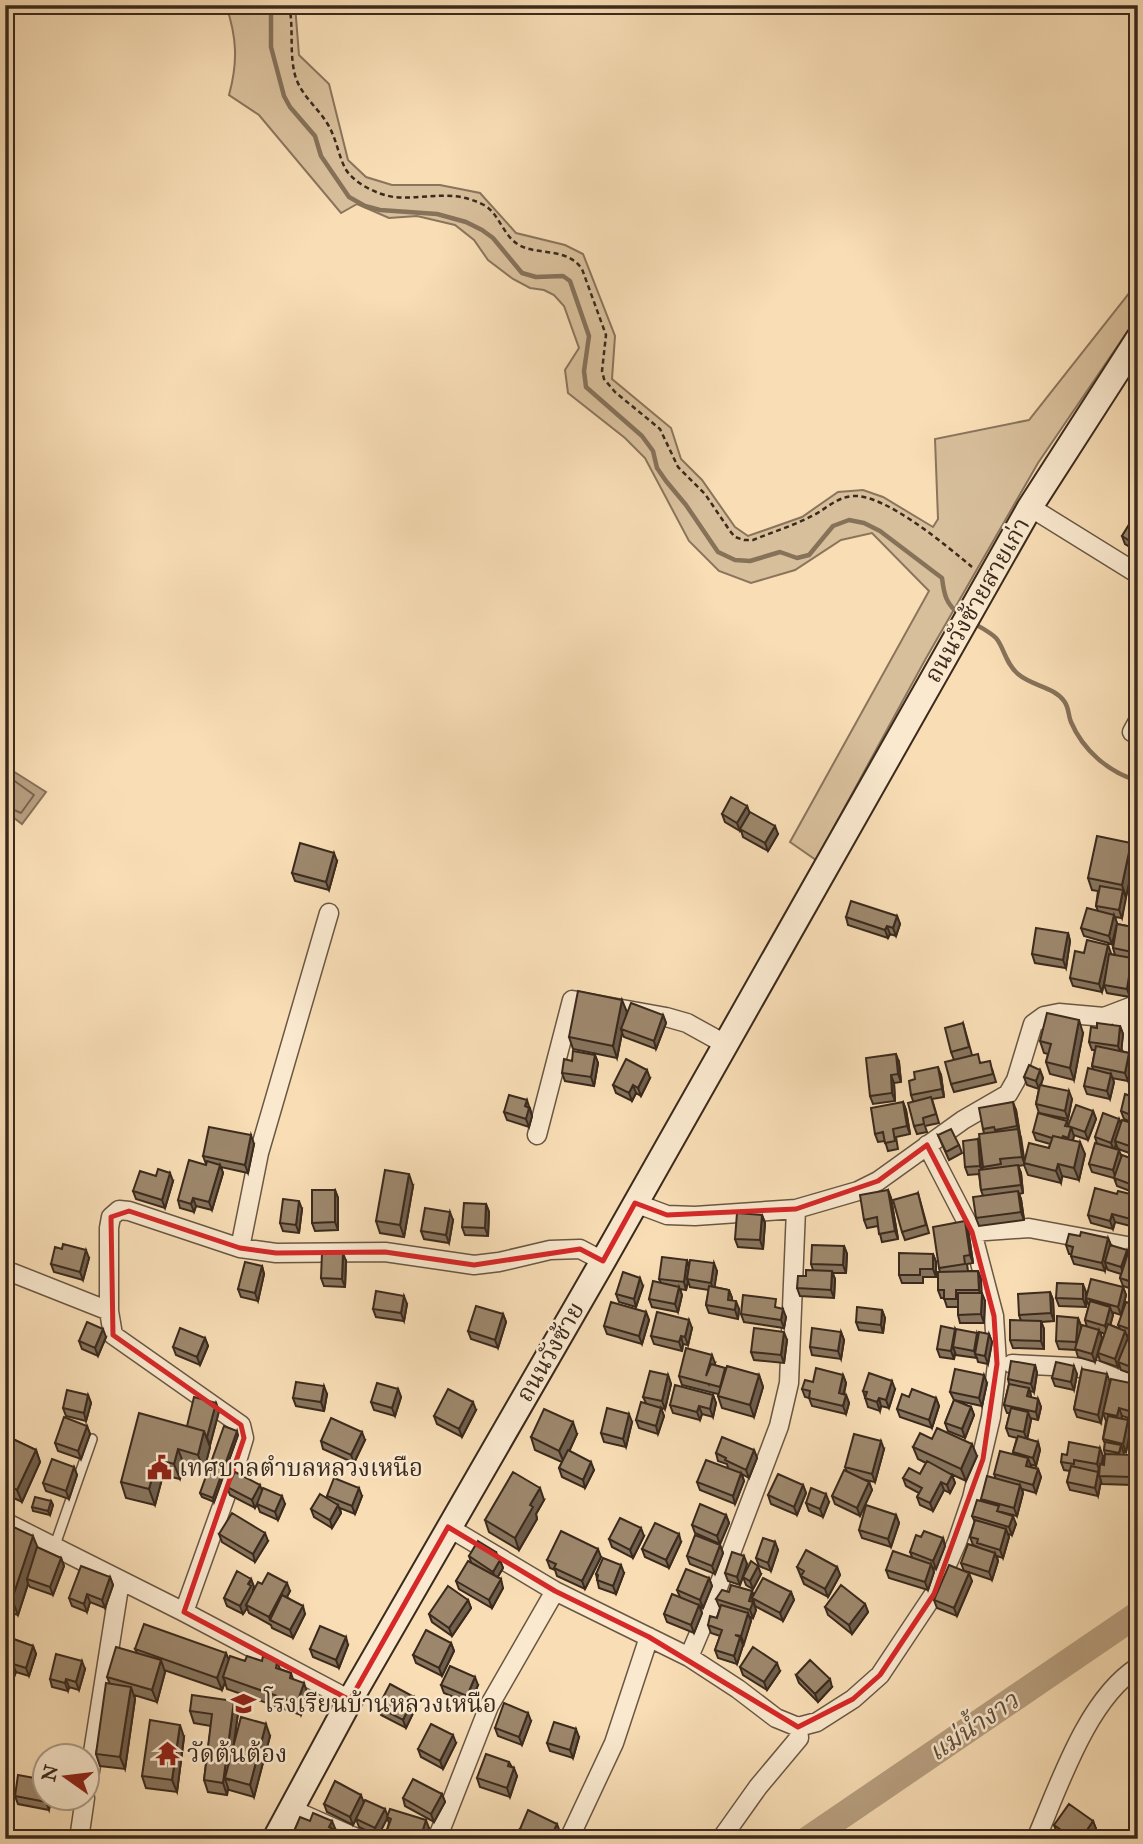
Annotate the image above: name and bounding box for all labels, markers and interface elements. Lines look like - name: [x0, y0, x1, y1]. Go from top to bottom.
- street label: ถนนวังซ้ายสายเก่า: [918, 512, 1036, 688]
- street label: ถนนวังซ้าย: [509, 1297, 591, 1407]
- place label: เทศบาลตำบลหลวงเหนือ: [179, 1453, 423, 1483]
- public building icon: เทศบาลตำบลหลวงเหนือ: [145, 1454, 173, 1482]
- water label: แม่น้ำงาว: [920, 1681, 1026, 1768]
- place label: โรงเรียนบ้านหลวงเหนือ: [263, 1686, 497, 1719]
- school or university icon: โรงเรียนบ้านหลวงเหนือ: [230, 1690, 258, 1718]
- place label: วัดต้นต้อง: [187, 1739, 287, 1769]
- temple icon: วัดต้นต้อง: [153, 1740, 181, 1768]
- north arrow: [32, 1742, 102, 1812]
- text: N: [37, 1762, 63, 1784]

